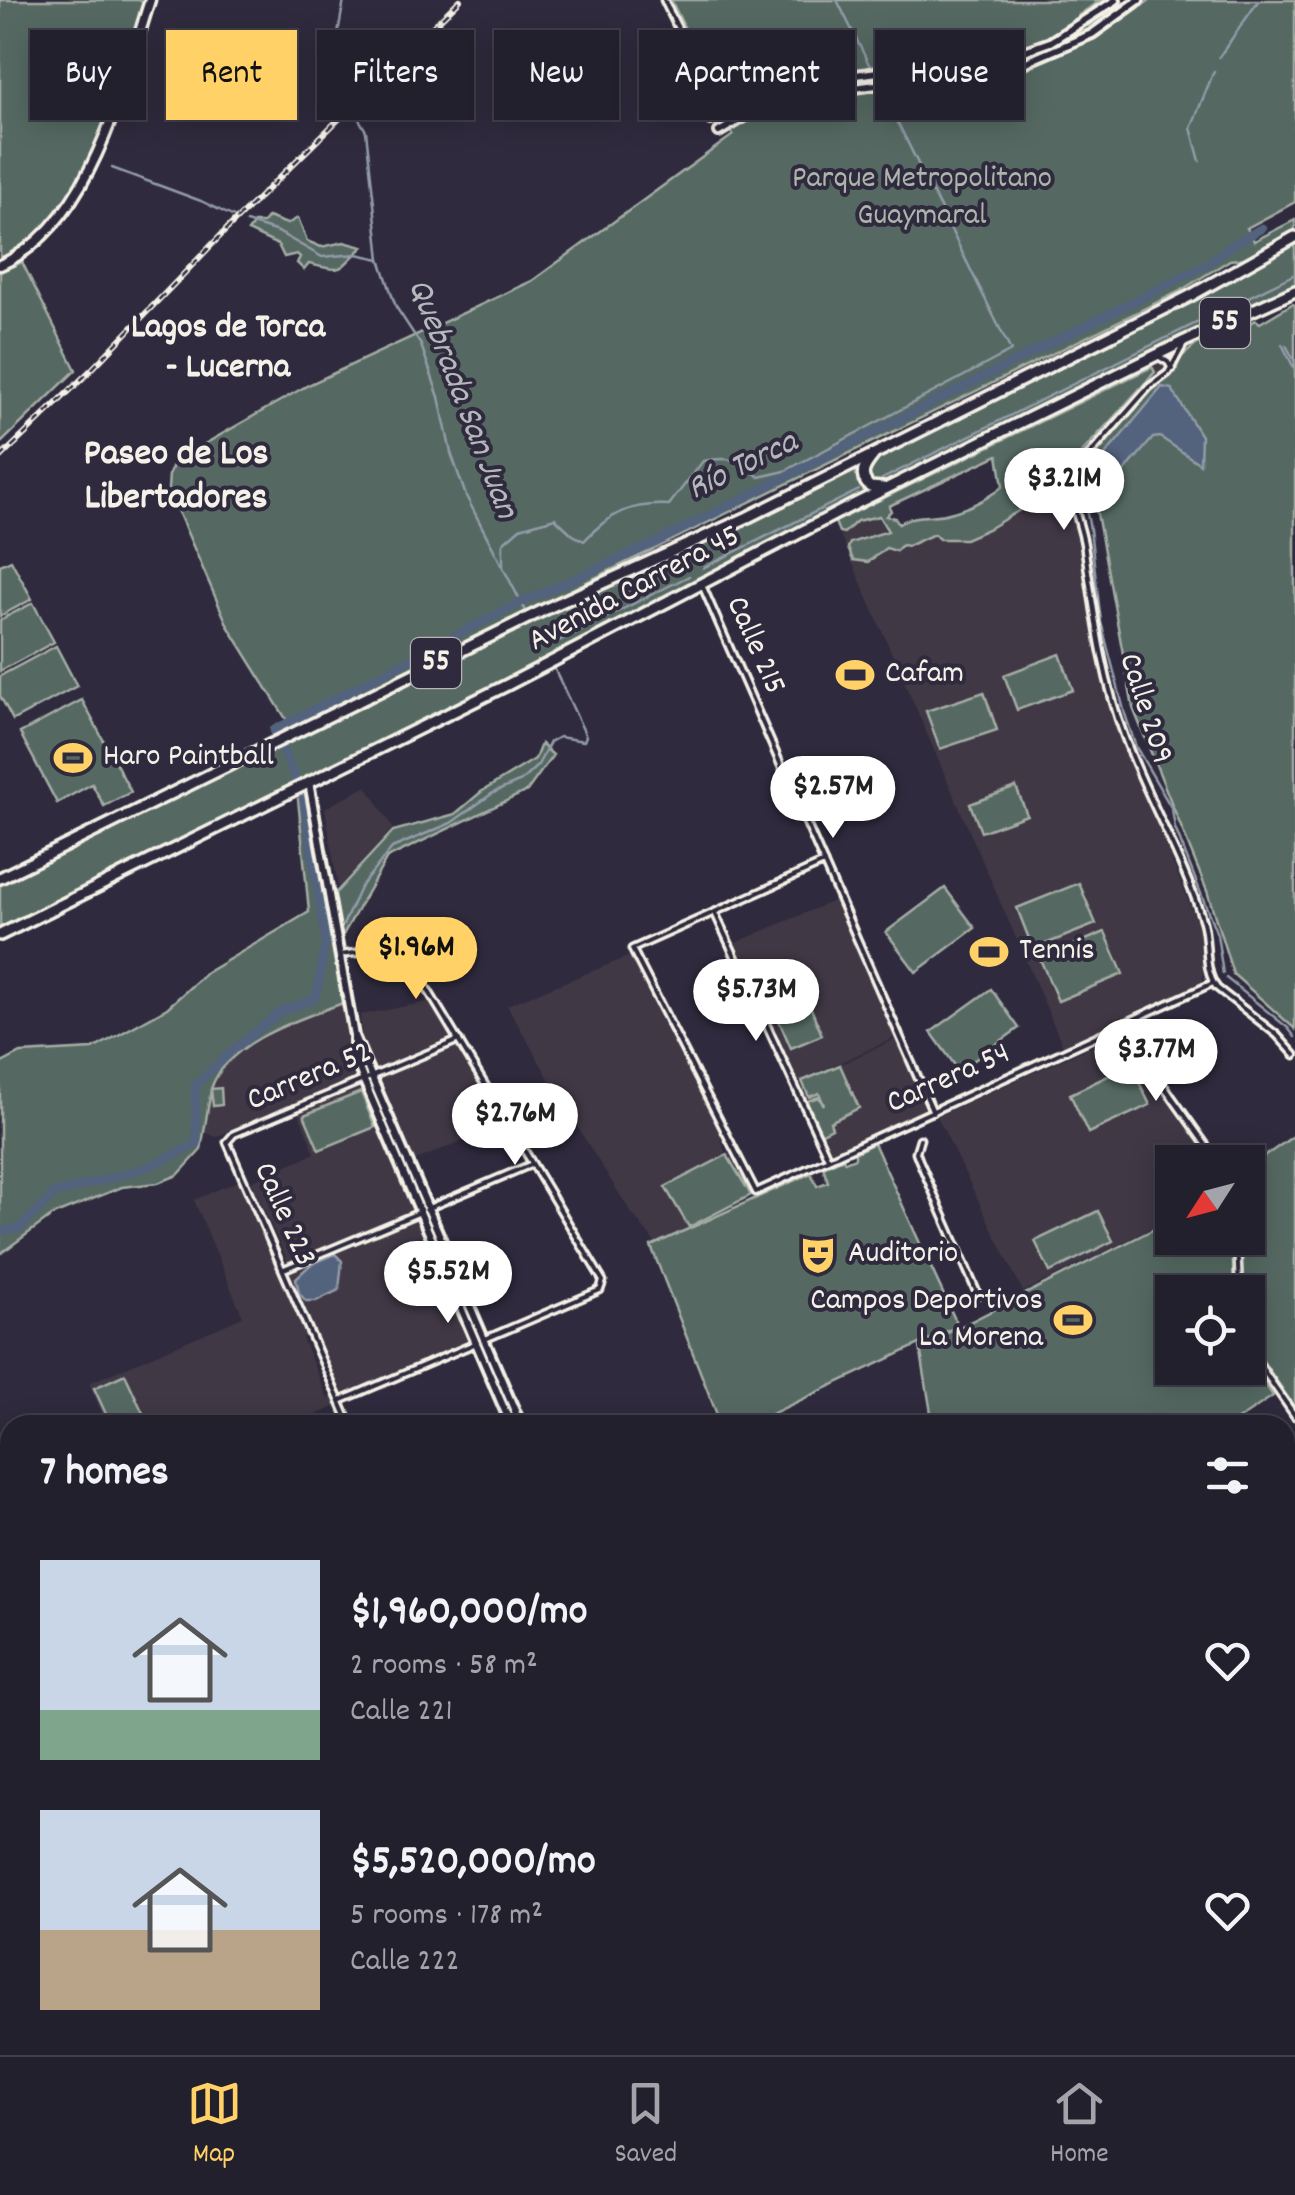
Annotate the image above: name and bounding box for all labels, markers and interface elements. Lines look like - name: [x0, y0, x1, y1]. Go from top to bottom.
- chip: Buy: [30, 30, 146, 120]
- chip: Rent: [166, 30, 297, 120]
- chip: Filters: [317, 30, 474, 120]
- chip: New: [494, 30, 619, 120]
- chip: Apartment: [639, 30, 855, 120]
- chip: House: [875, 30, 1024, 120]
- park label: Parque Metropolitano Guaymaral: [792, 157, 1052, 240]
- water label: Quebrada San Juan: [392, 272, 530, 528]
- road number: 55: [1200, 298, 1250, 348]
- district label: Lagos de Torca - Lucerna: [131, 304, 327, 394]
- water label: Río Torca: [679, 418, 808, 515]
- district label: Paseo de Los Libertadores: [83, 428, 269, 527]
- pin: $3.21M: [983, 448, 1145, 533]
- text: $3.21M: [1026, 457, 1102, 503]
- street label: Avenida Carrera 45: [521, 515, 749, 665]
- street label: Calle 215: [712, 589, 796, 703]
- road number: 55: [411, 638, 461, 688]
- street label: Calle 209: [1105, 648, 1183, 770]
- place label: Cafam: [885, 652, 964, 698]
- sports icon: Cafam: [834, 654, 876, 696]
- place label: Haro Paintball: [103, 735, 274, 781]
- sports icon: Haro Paintball: [52, 737, 94, 779]
- pin: $2.57M: [752, 756, 914, 841]
- text: $2.57M: [792, 765, 874, 811]
- pin: $1.96M: [335, 917, 497, 1002]
- text: $1.96M: [377, 926, 455, 972]
- place label: Tennis: [1019, 929, 1095, 975]
- sports icon: Tennis: [968, 931, 1010, 973]
- pin: $5.73M: [675, 959, 837, 1044]
- text: $5.73M: [715, 968, 797, 1014]
- pin: $3.77M: [1075, 1019, 1237, 1104]
- text: $3.77M: [1116, 1028, 1196, 1074]
- street label: Carrera 52: [240, 1031, 380, 1125]
- street label: Carrera 54: [880, 1032, 1018, 1128]
- pin: $2.76M: [434, 1083, 596, 1168]
- text: $2.76M: [474, 1092, 556, 1138]
- north arrow: [1155, 1145, 1265, 1255]
- map controls: [1155, 1145, 1265, 1385]
- street label: Calle 223: [240, 1156, 326, 1274]
- place label: Auditorio: [848, 1232, 958, 1278]
- theatre icon: Auditorio: [797, 1234, 839, 1276]
- pin: $5.52M: [367, 1241, 529, 1326]
- text: $5.52M: [406, 1250, 490, 1296]
- button: locate: [1155, 1275, 1265, 1385]
- place label: Campos Deportivos La Morena: [810, 1279, 1044, 1362]
- sports icon: Campos Deportivos La Morena: [1052, 1299, 1094, 1341]
- text: 7 homes: [40, 1445, 169, 1505]
- icon: filters: [1200, 1448, 1255, 1503]
- text: $1,960,000/mo: [350, 1584, 587, 1644]
- icon: home: [120, 1600, 240, 1720]
- icon: heart: [1200, 1633, 1255, 1688]
- text: 2 rooms · 58 m²: [350, 1644, 538, 1690]
- text: Calle 221: [350, 1690, 452, 1736]
- text: $5,520,000/mo: [350, 1834, 596, 1894]
- icon: home: [120, 1850, 240, 1970]
- icon: heart: [1200, 1883, 1255, 1938]
- text: 5 rooms · 178 m²: [350, 1894, 543, 1940]
- text: Calle 222: [350, 1940, 459, 1986]
- tab: Map: [187, 2076, 242, 2176]
- tab: Saved: [615, 2076, 677, 2176]
- tab: Home: [1050, 2076, 1108, 2176]

